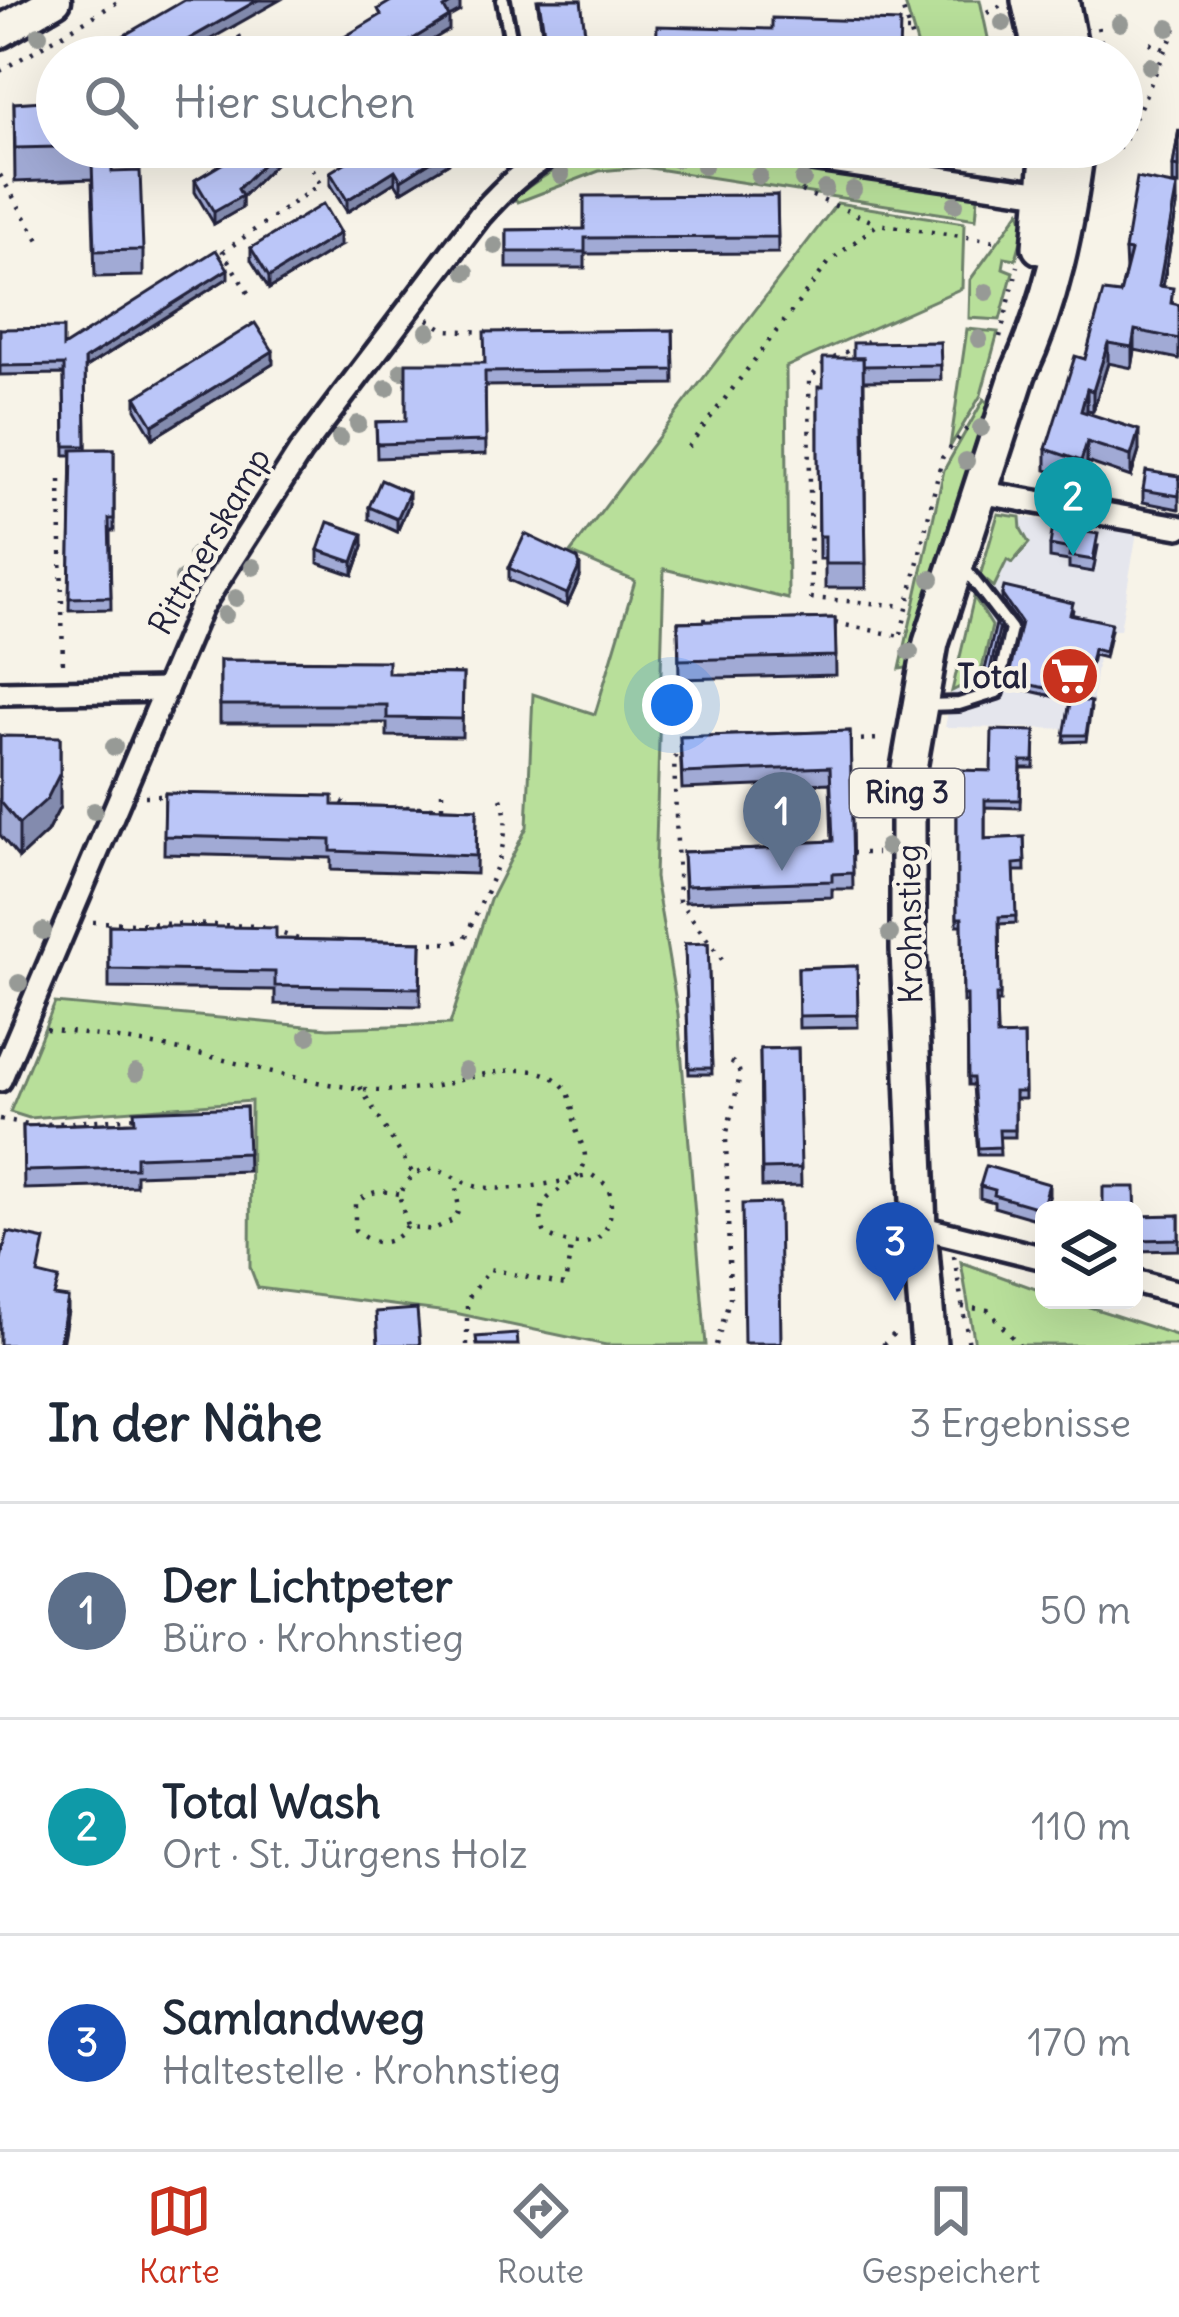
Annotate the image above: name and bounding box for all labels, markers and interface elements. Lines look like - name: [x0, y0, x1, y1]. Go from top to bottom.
- search box: [36, 36, 1143, 168]
- icon: search: [78, 69, 144, 135]
- text: Hier suchen: [174, 74, 415, 130]
- street label: Rittmerskamp: [139, 440, 279, 642]
- pin: 2: [1034, 457, 1112, 556]
- supermarket icon: Total: [1039, 645, 1101, 707]
- place label: Total: [957, 655, 1028, 697]
- your location: [642, 675, 702, 735]
- road number: Ring 3: [850, 769, 964, 817]
- pin: 1: [743, 772, 821, 871]
- street label: Krohnstieg: [887, 844, 931, 1004]
- map controls: [1035, 1201, 1143, 1309]
- button: layers: [1035, 1201, 1143, 1309]
- pin: 3: [856, 1202, 934, 1301]
- text: In der Nähe: [48, 1391, 323, 1455]
- text: 3 Ergebnisse: [909, 1399, 1131, 1448]
- text: Der Lichtpeter: [162, 1558, 453, 1614]
- text: 1: [79, 1586, 95, 1635]
- text: 50 m: [1039, 1586, 1131, 1635]
- text: Büro · Krohnstieg: [162, 1614, 464, 1663]
- text: Total Wash: [162, 1774, 381, 1830]
- text: 2: [76, 1802, 98, 1851]
- text: 110 m: [1031, 1802, 1131, 1851]
- text: Ort · St. Jürgens Holz: [162, 1830, 528, 1879]
- text: Samlandweg: [162, 1990, 425, 2046]
- text: 3: [76, 2018, 98, 2067]
- text: 170 m: [1027, 2018, 1131, 2067]
- text: Haltestelle · Krohnstieg: [162, 2046, 561, 2095]
- tab: Karte: [139, 2178, 220, 2292]
- tab: Route: [497, 2178, 584, 2292]
- tab: Gespeichert: [861, 2178, 1040, 2292]

